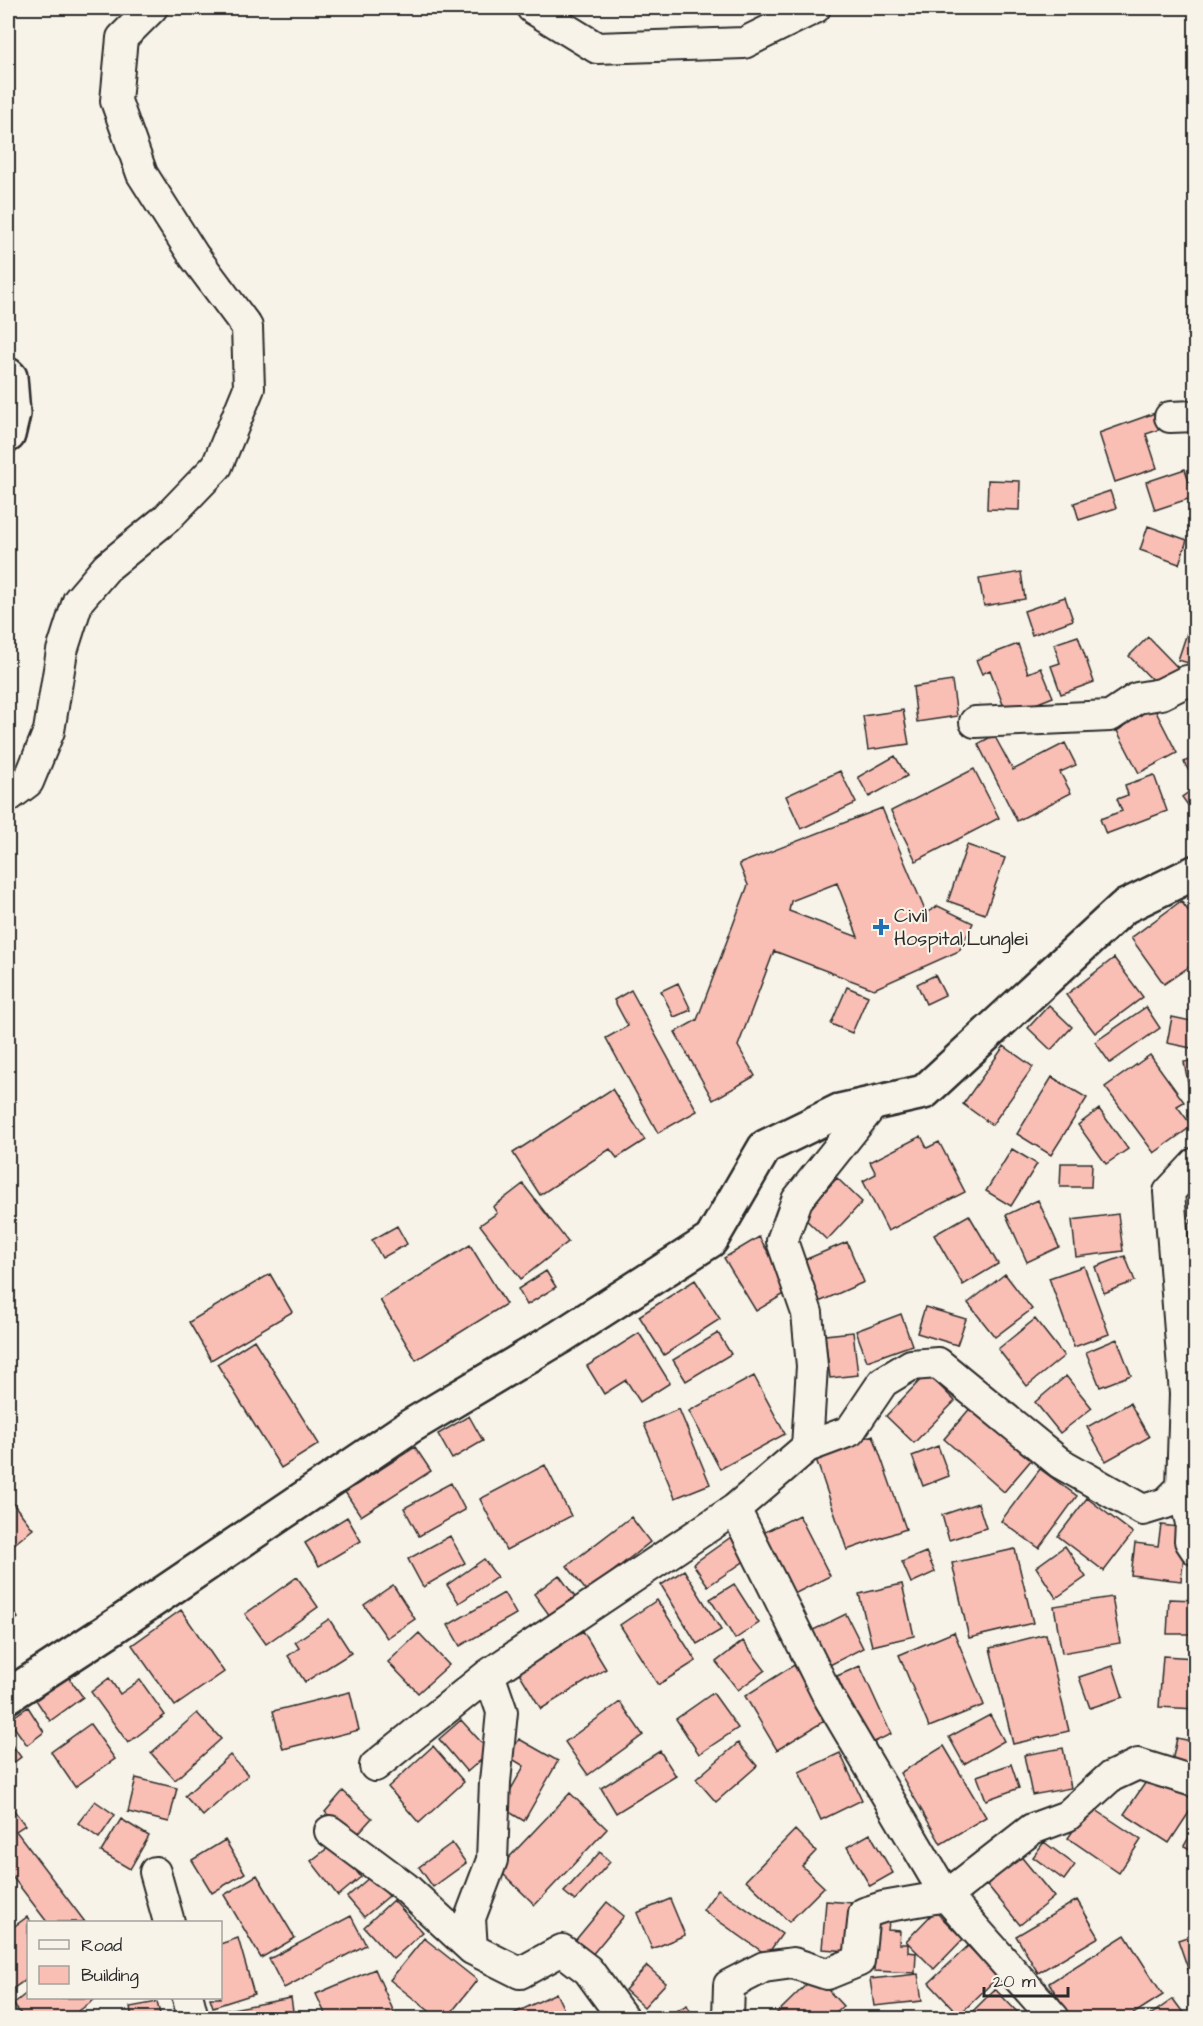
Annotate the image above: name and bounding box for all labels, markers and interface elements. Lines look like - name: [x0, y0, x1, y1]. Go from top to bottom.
- place label: Civil Hospital,Lunglei: [894, 902, 1028, 954]
- marker: Civil Hospital,Lunglei: [872, 918, 890, 936]
- legend: [27, 1921, 222, 1999]
- text: Road: [81, 1933, 122, 1958]
- scale bar: [984, 1960, 1068, 1998]
- text: Building: [81, 1963, 139, 1989]
- text: 20 m: [993, 1969, 1036, 1994]

